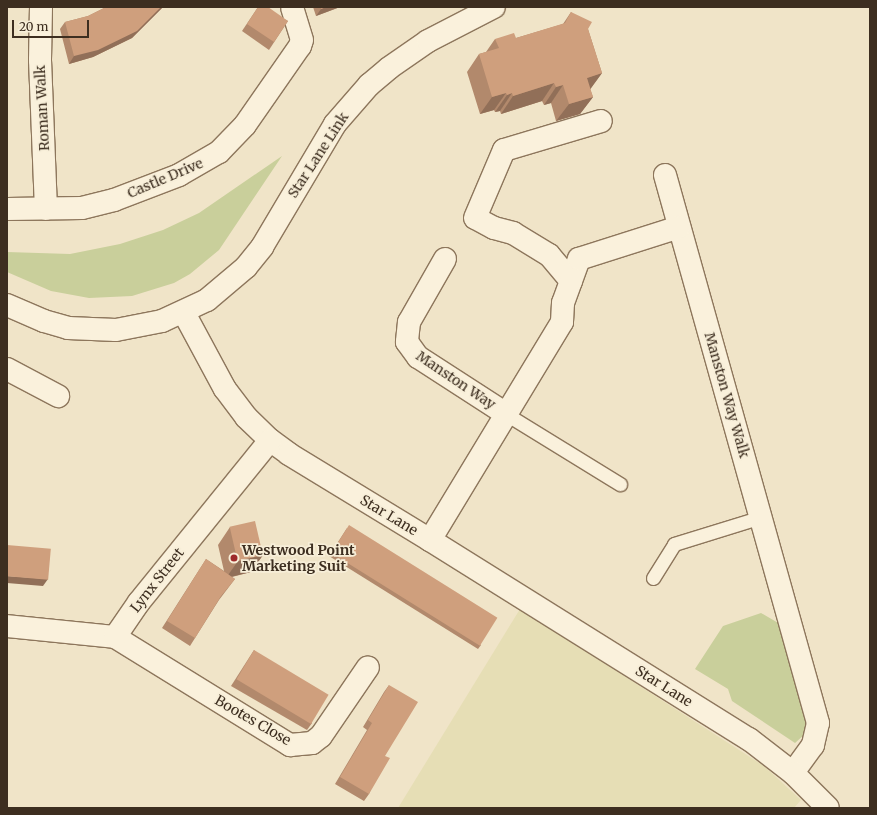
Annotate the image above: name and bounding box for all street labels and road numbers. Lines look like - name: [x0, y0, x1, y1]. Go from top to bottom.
- street label: Roman Walk: [31, 65, 53, 151]
- street label: Star Lane Link: [284, 109, 352, 201]
- street label: Castle Drive: [125, 155, 205, 201]
- street label: Manston Way Walk: [701, 330, 753, 460]
- street label: Manston Way: [413, 347, 499, 413]
- street label: Star Lane: [357, 491, 421, 539]
- street label: Lynx Street: [127, 544, 187, 616]
- street label: Star Lane: [632, 662, 696, 710]
- street label: Bootes Close: [212, 691, 294, 749]

